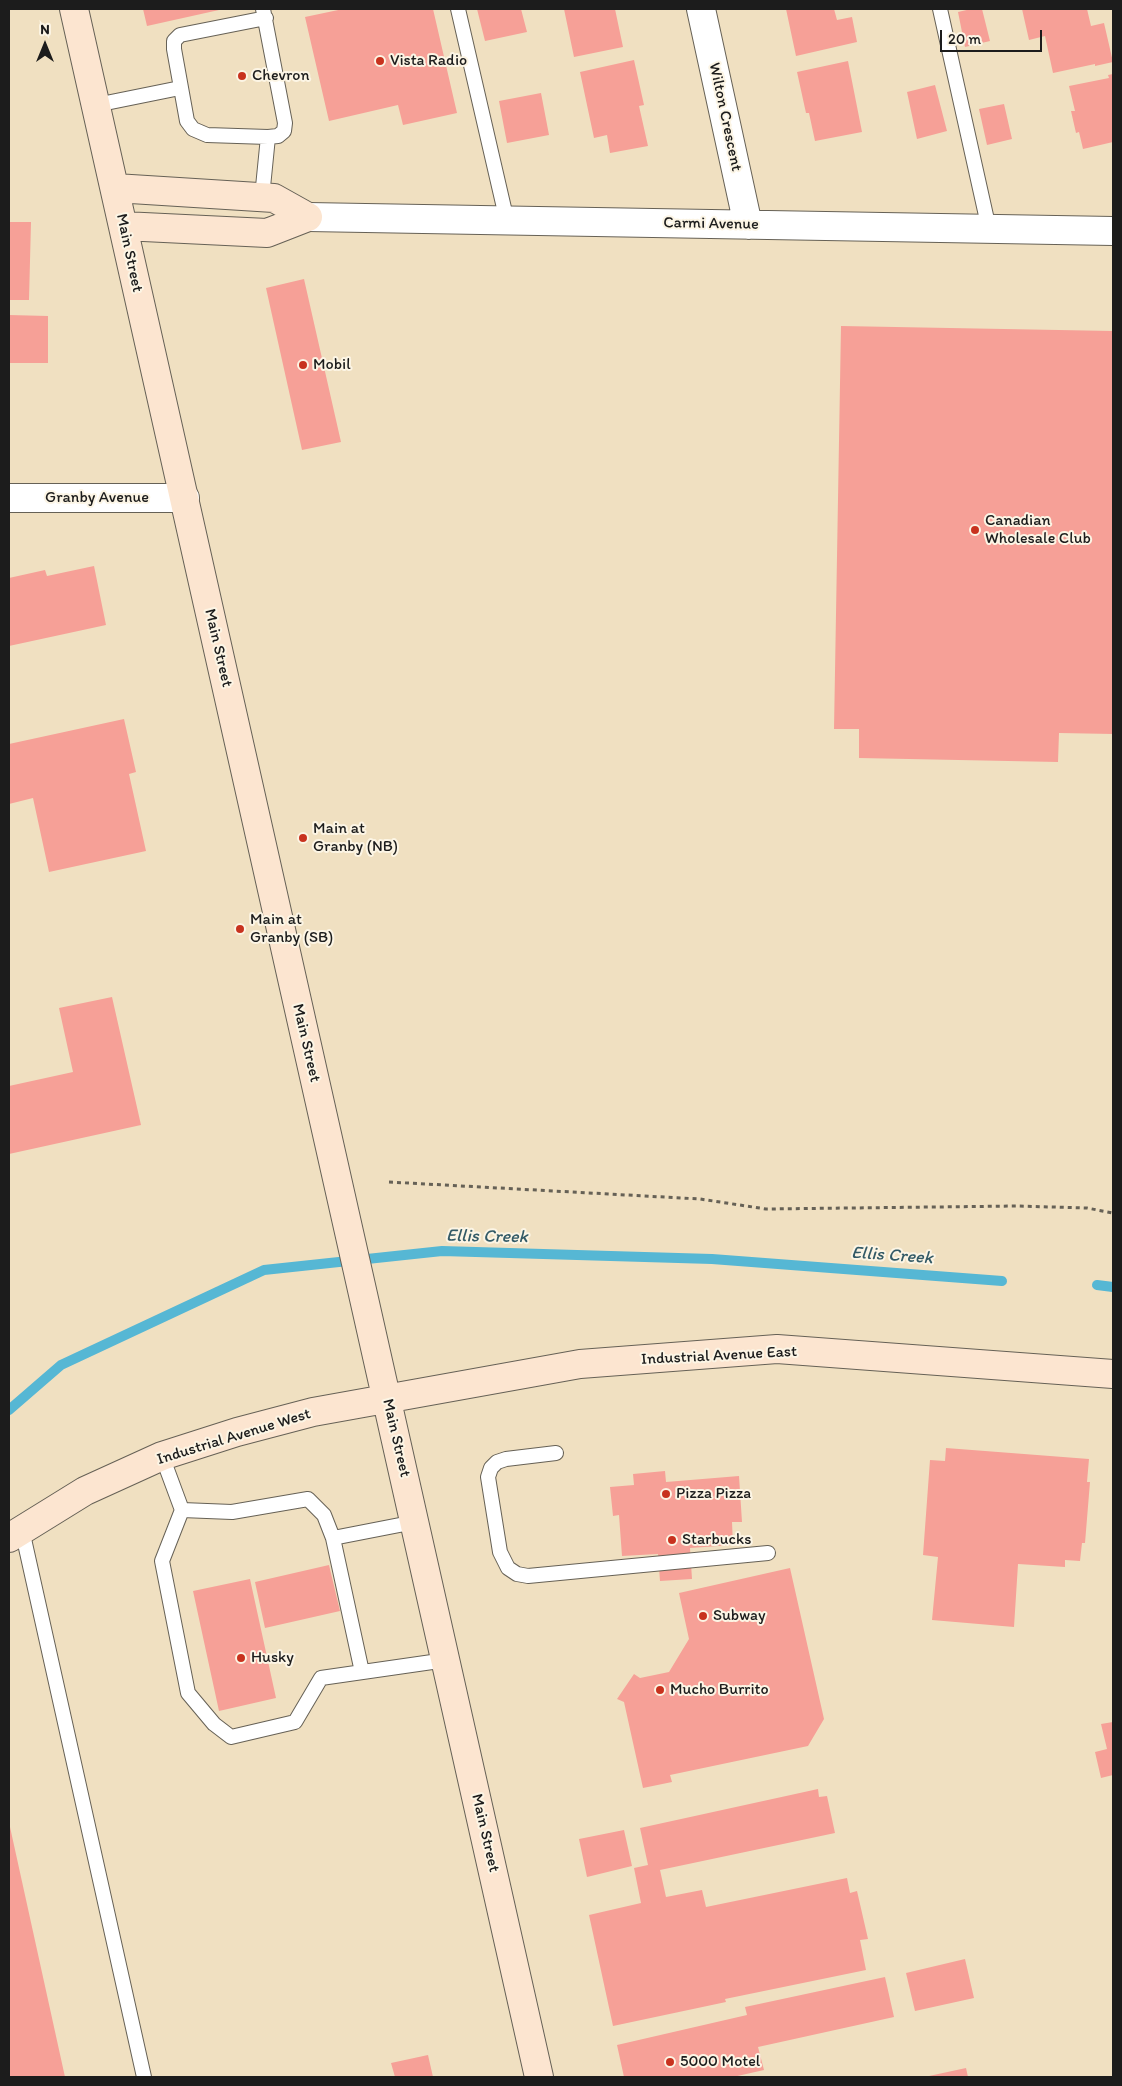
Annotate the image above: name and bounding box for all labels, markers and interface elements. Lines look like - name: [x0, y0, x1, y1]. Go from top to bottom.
- north arrow: [20, 20, 70, 70]
- scale bar: [942, 20, 1044, 52]
- text: N: [40, 21, 50, 38]
- text: 20 m: [948, 30, 981, 48]
- place label: Vista Radio: [390, 51, 467, 71]
- marker: Vista Radio: [374, 55, 386, 67]
- street label: Wilton Crescent: [704, 61, 746, 173]
- place label: Chevron: [252, 66, 309, 86]
- marker: Chevron: [236, 70, 248, 82]
- street label: Main Street: [111, 212, 147, 294]
- street label: Carmi Avenue: [663, 214, 759, 234]
- place label: Mobil: [313, 355, 351, 375]
- marker: Mobil: [297, 359, 309, 371]
- street label: Granby Avenue: [45, 488, 149, 508]
- place label: Canadian Wholesale Club: [985, 511, 1091, 549]
- marker: Canadian Wholesale Club: [969, 524, 981, 536]
- street label: Main Street: [200, 607, 236, 689]
- place label: Main at Granby (NB): [313, 819, 398, 857]
- marker: Main at Granby (NB): [297, 832, 309, 844]
- place label: Main at Granby (SB): [250, 910, 333, 948]
- marker: Main at Granby (SB): [234, 923, 246, 935]
- street label: Main Street: [288, 1002, 324, 1084]
- water label: Ellis Creek: [446, 1225, 528, 1249]
- water label: Ellis Creek: [850, 1242, 934, 1270]
- street label: Industrial Avenue East: [641, 1342, 797, 1370]
- street label: Main Street: [378, 1397, 414, 1479]
- street label: Industrial Avenue West: [155, 1404, 313, 1470]
- place label: Pizza Pizza: [676, 1484, 751, 1504]
- marker: Pizza Pizza: [660, 1488, 672, 1500]
- place label: Starbucks: [682, 1530, 751, 1550]
- marker: Starbucks: [666, 1534, 678, 1546]
- place label: Subway: [713, 1606, 765, 1626]
- marker: Subway: [697, 1610, 709, 1622]
- place label: Husky: [251, 1648, 294, 1668]
- marker: Husky: [235, 1652, 247, 1664]
- place label: Mucho Burrito: [670, 1680, 769, 1700]
- marker: Mucho Burrito: [654, 1684, 666, 1696]
- street label: Main Street: [467, 1792, 503, 1874]
- place label: 5000 Motel: [680, 2052, 760, 2072]
- marker: 5000 Motel: [664, 2056, 676, 2068]

